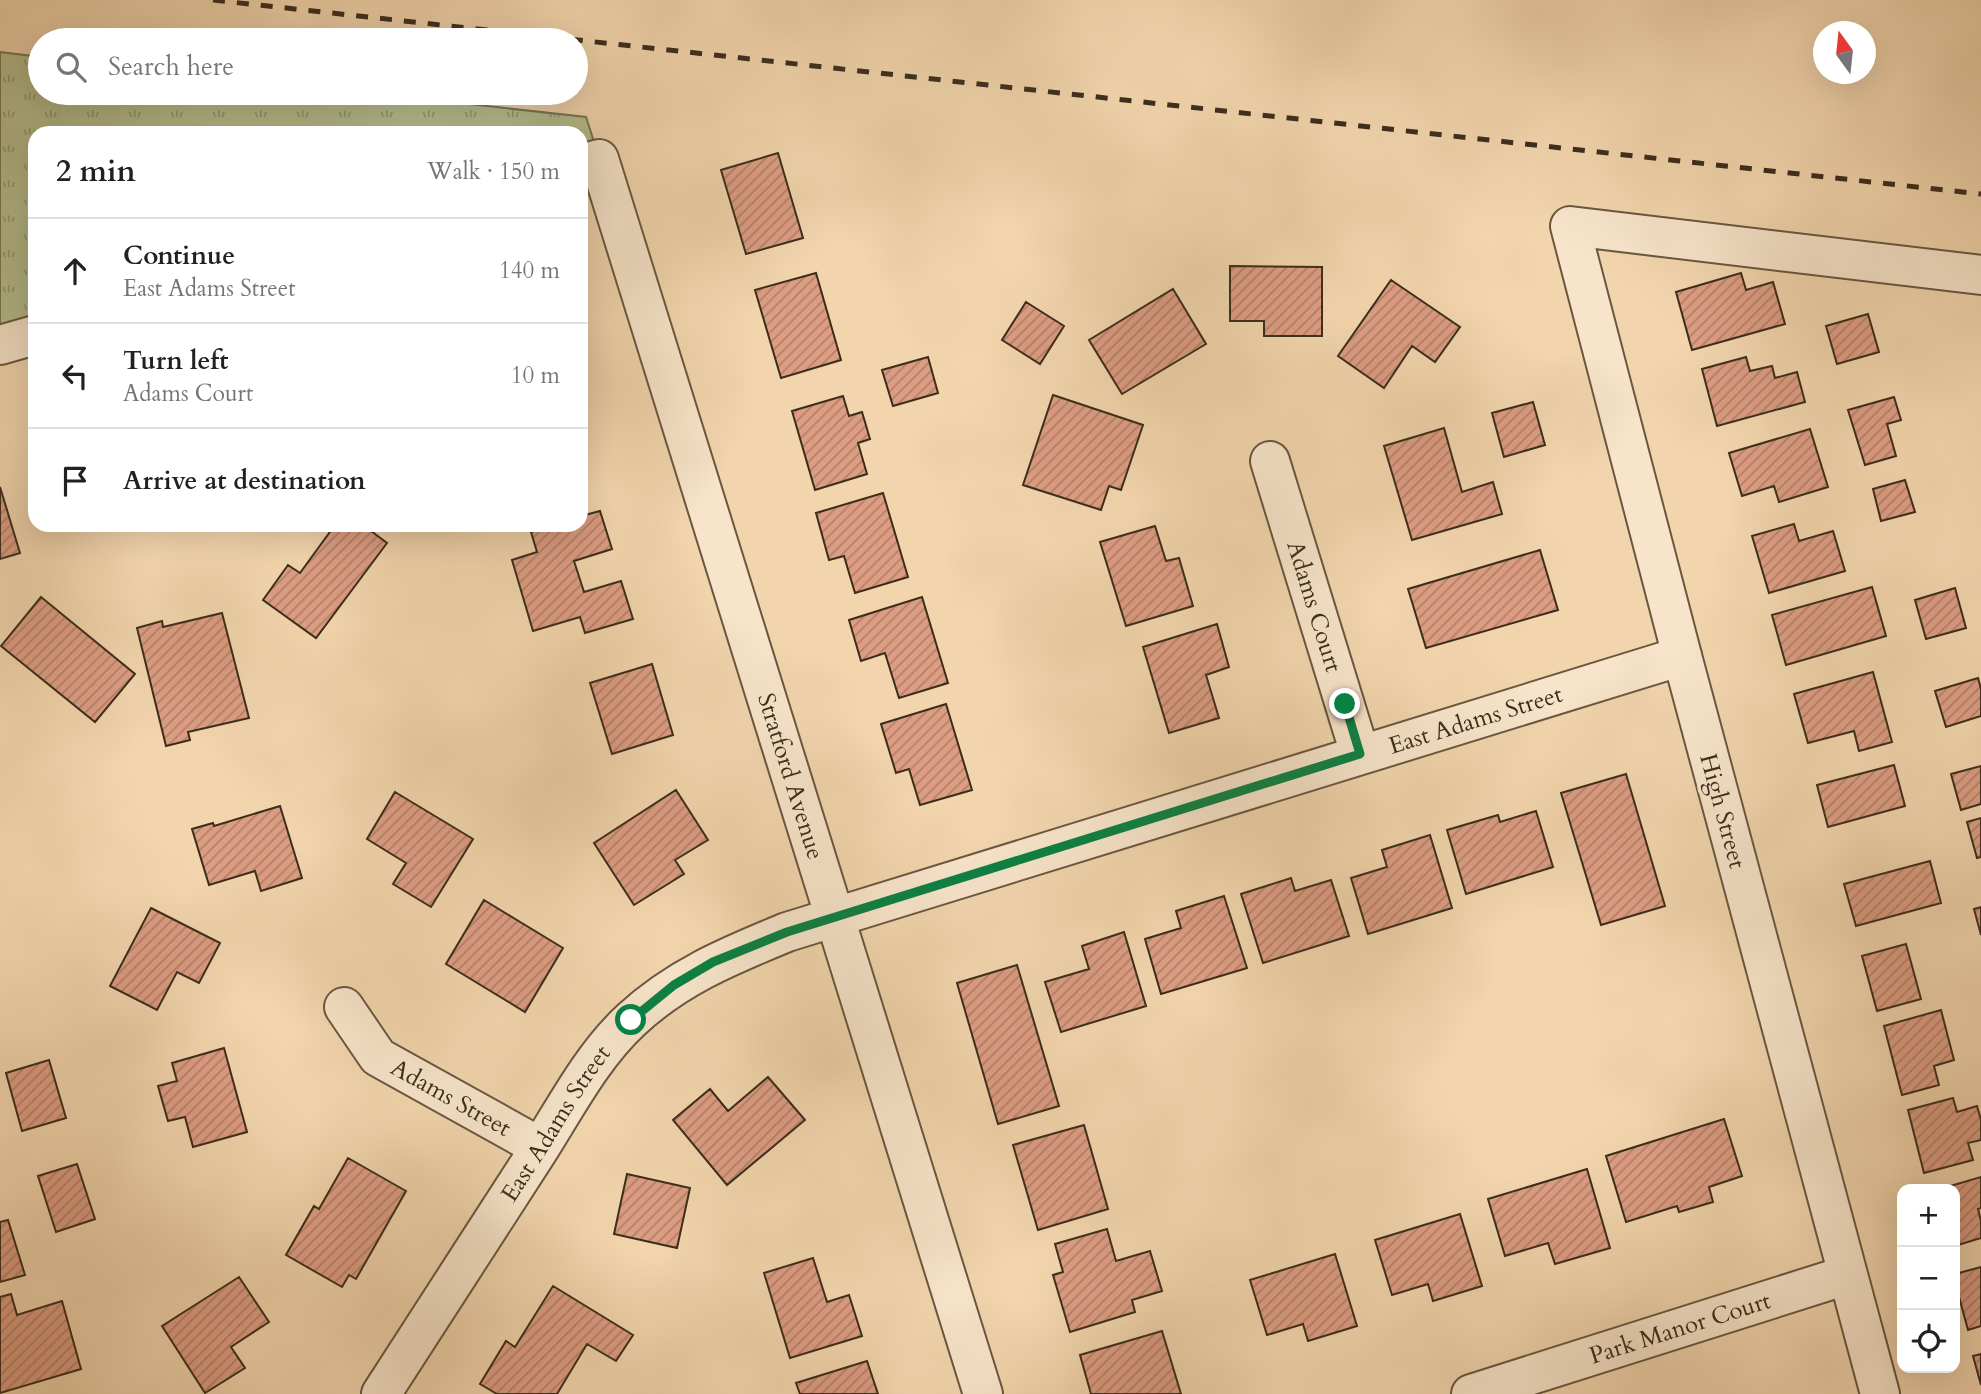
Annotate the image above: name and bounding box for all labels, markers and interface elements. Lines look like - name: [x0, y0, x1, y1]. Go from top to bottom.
- north arrow: [1813, 21, 1876, 84]
- search box: [28, 28, 588, 105]
- icon: search: [52, 48, 90, 86]
- text: Search here: [108, 49, 234, 84]
- text: 2 min: [56, 151, 136, 192]
- text: Walk · 150 m: [427, 156, 560, 187]
- text: Continue: [123, 238, 235, 273]
- icon: ahead: [56, 252, 94, 290]
- text: 140 m: [499, 255, 560, 286]
- text: East Adams Street: [123, 273, 295, 304]
- text: Turn left: [123, 343, 228, 378]
- icon: left: [56, 357, 94, 395]
- text: 10 m: [511, 360, 560, 391]
- text: Adams Court: [123, 378, 253, 409]
- icon: arrive: [56, 462, 94, 500]
- text: Arrive at destination: [123, 463, 366, 498]
- street label: Adams Court: [1278, 537, 1350, 677]
- street label: East Adams Street: [1385, 678, 1567, 763]
- route end: [1329, 688, 1360, 719]
- street label: Stratford Avenue: [749, 689, 832, 864]
- street label: High Street: [1691, 750, 1754, 873]
- route start: [615, 1004, 646, 1035]
- street label: East Adams Street: [493, 1038, 619, 1208]
- street label: Adams Street: [385, 1051, 517, 1145]
- map controls: [1897, 1184, 1960, 1373]
- button: +: [1897, 1184, 1960, 1247]
- button: −: [1897, 1247, 1960, 1310]
- street label: Park Manor Court: [1585, 1284, 1775, 1373]
- button: locate: [1897, 1310, 1960, 1373]

